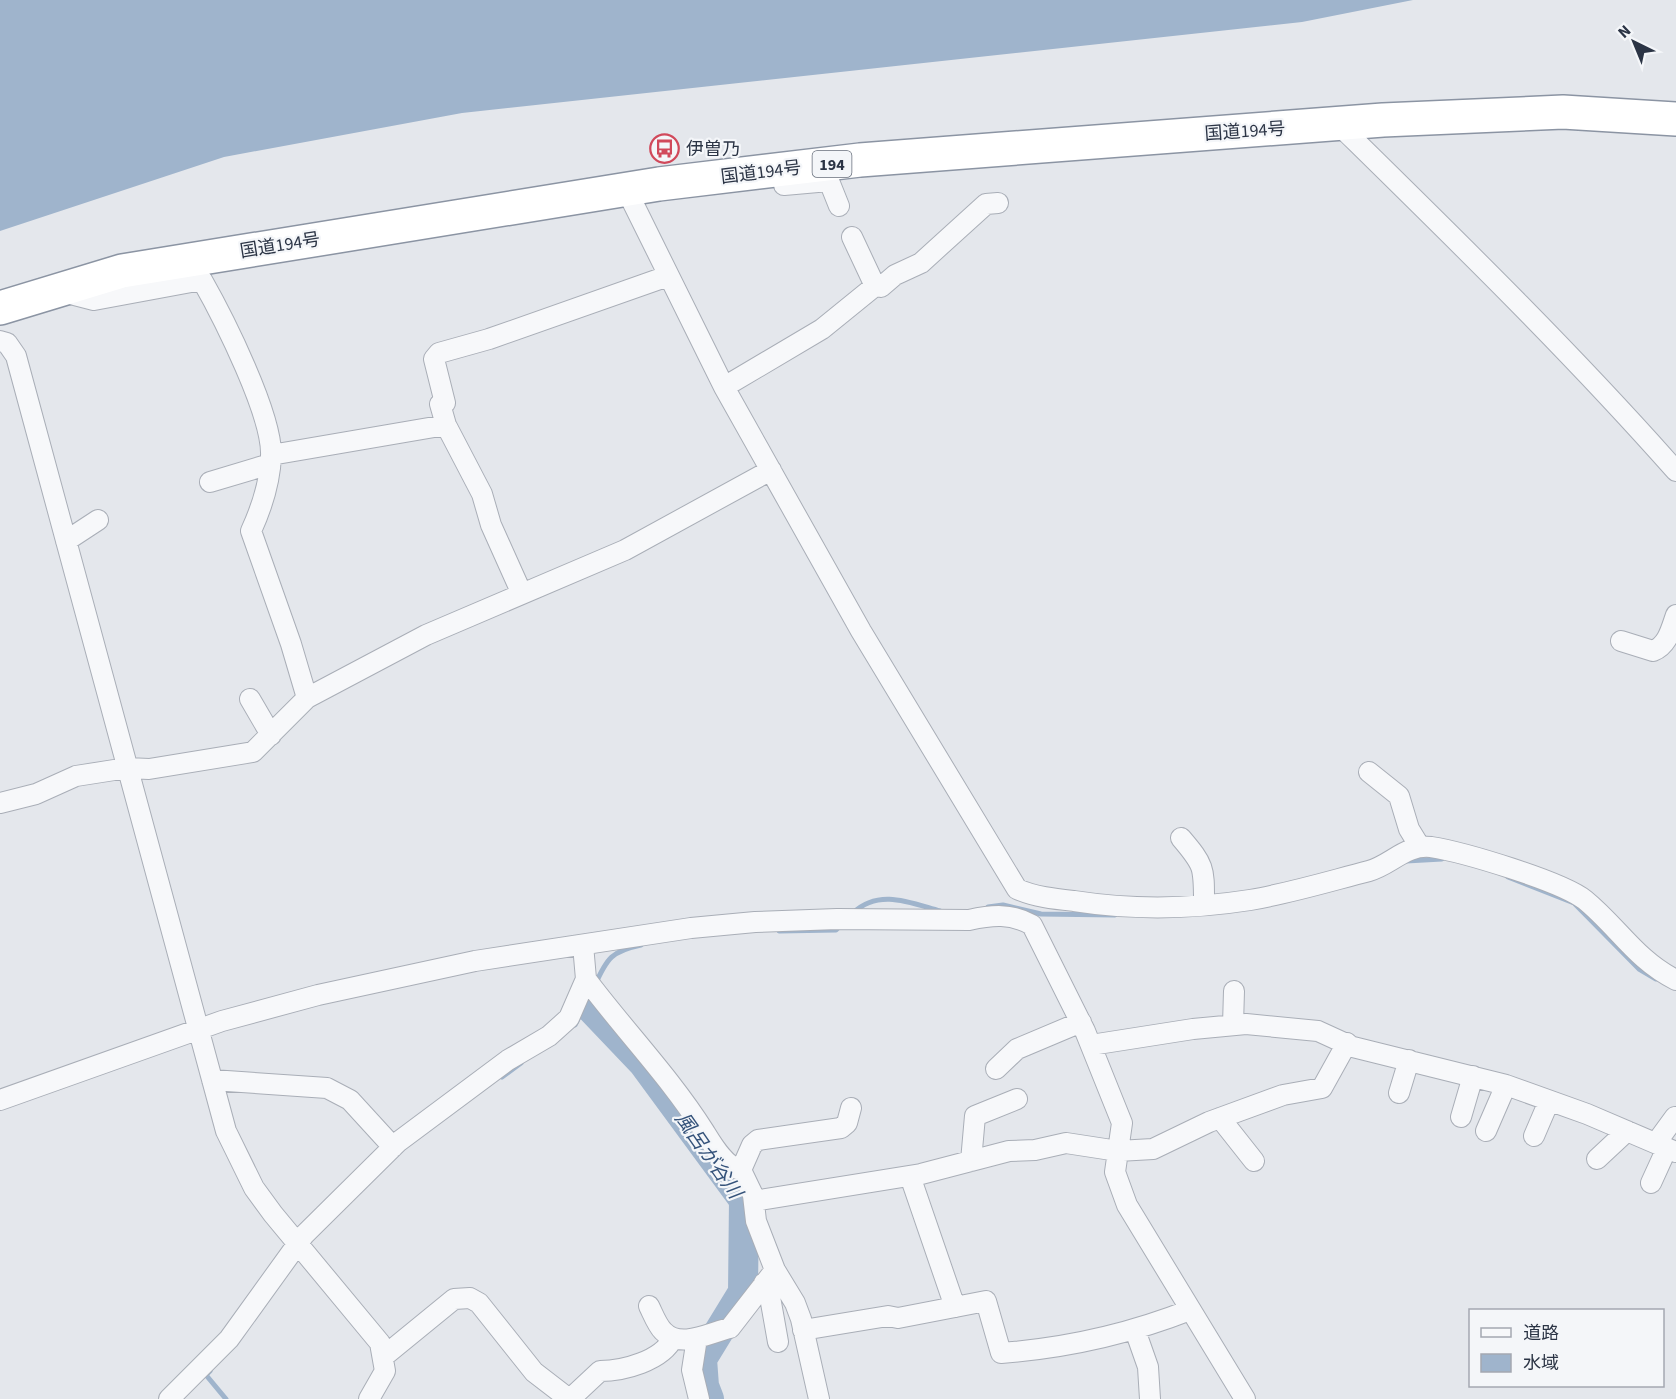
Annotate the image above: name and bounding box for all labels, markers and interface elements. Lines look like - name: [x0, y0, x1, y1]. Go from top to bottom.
- north arrow: [1604, 12, 1664, 72]
- text: N: [1613, 20, 1636, 43]
- street label: 国道194号: [1204, 116, 1286, 147]
- bus stop icon: 伊曽乃: [649, 133, 681, 165]
- place label: 伊曽乃: [686, 137, 740, 162]
- road number: 194: [812, 151, 852, 177]
- street label: 国道194号: [719, 155, 803, 190]
- street label: 国道194号: [238, 227, 322, 264]
- water label: 風呂が谷川: [668, 1107, 749, 1206]
- legend: [1469, 1309, 1664, 1387]
- text: 道路: [1523, 1321, 1559, 1346]
- text: 水域: [1523, 1351, 1559, 1376]

